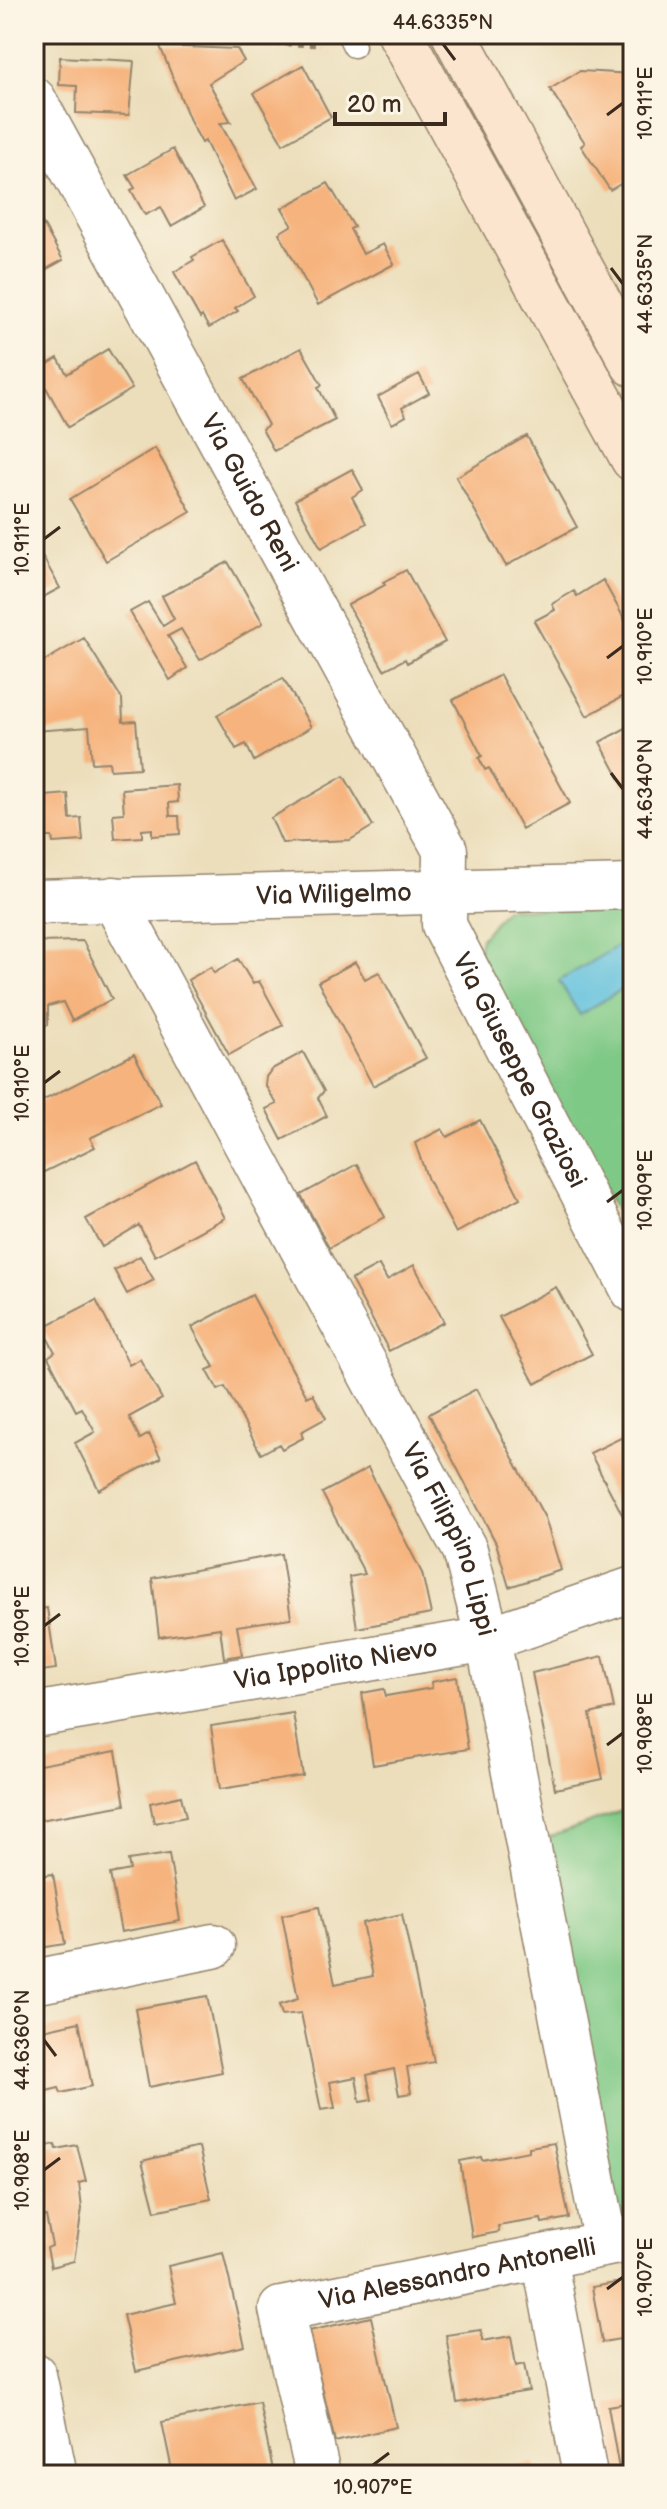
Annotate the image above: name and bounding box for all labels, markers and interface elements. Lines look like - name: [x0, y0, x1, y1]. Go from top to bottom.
- text: 44.6335°N: [393, 11, 493, 35]
- text: 10.911°E: [634, 67, 658, 139]
- scale bar: [335, 76, 445, 126]
- text: 20 m: [347, 90, 402, 119]
- text: 44.6335°N: [634, 234, 658, 334]
- street label: Via Guido Reni: [194, 409, 305, 577]
- text: 10.911°E: [11, 503, 35, 575]
- text: 10.910°E: [634, 608, 658, 684]
- text: 44.6340°N: [634, 738, 658, 840]
- street label: Via Wiligelmo: [256, 877, 412, 912]
- street label: Via Giuseppe Graziosi: [446, 948, 593, 1193]
- text: 10.910°E: [11, 1045, 35, 1121]
- text: 10.909°E: [634, 1150, 658, 1230]
- street label: Via Filippino Lippi: [395, 1438, 502, 1639]
- text: 10.909°E: [11, 1586, 35, 1666]
- street label: Via Ippolito Nievo: [232, 1632, 440, 1697]
- text: 10.908°E: [634, 1693, 658, 1773]
- text: 44.6360°N: [11, 1989, 35, 2091]
- text: 10.908°E: [11, 2130, 35, 2210]
- street label: Via Alessandro Antonelli: [316, 2231, 599, 2317]
- text: 10.907°E: [634, 2238, 658, 2316]
- text: 10.907°E: [334, 2476, 412, 2500]

